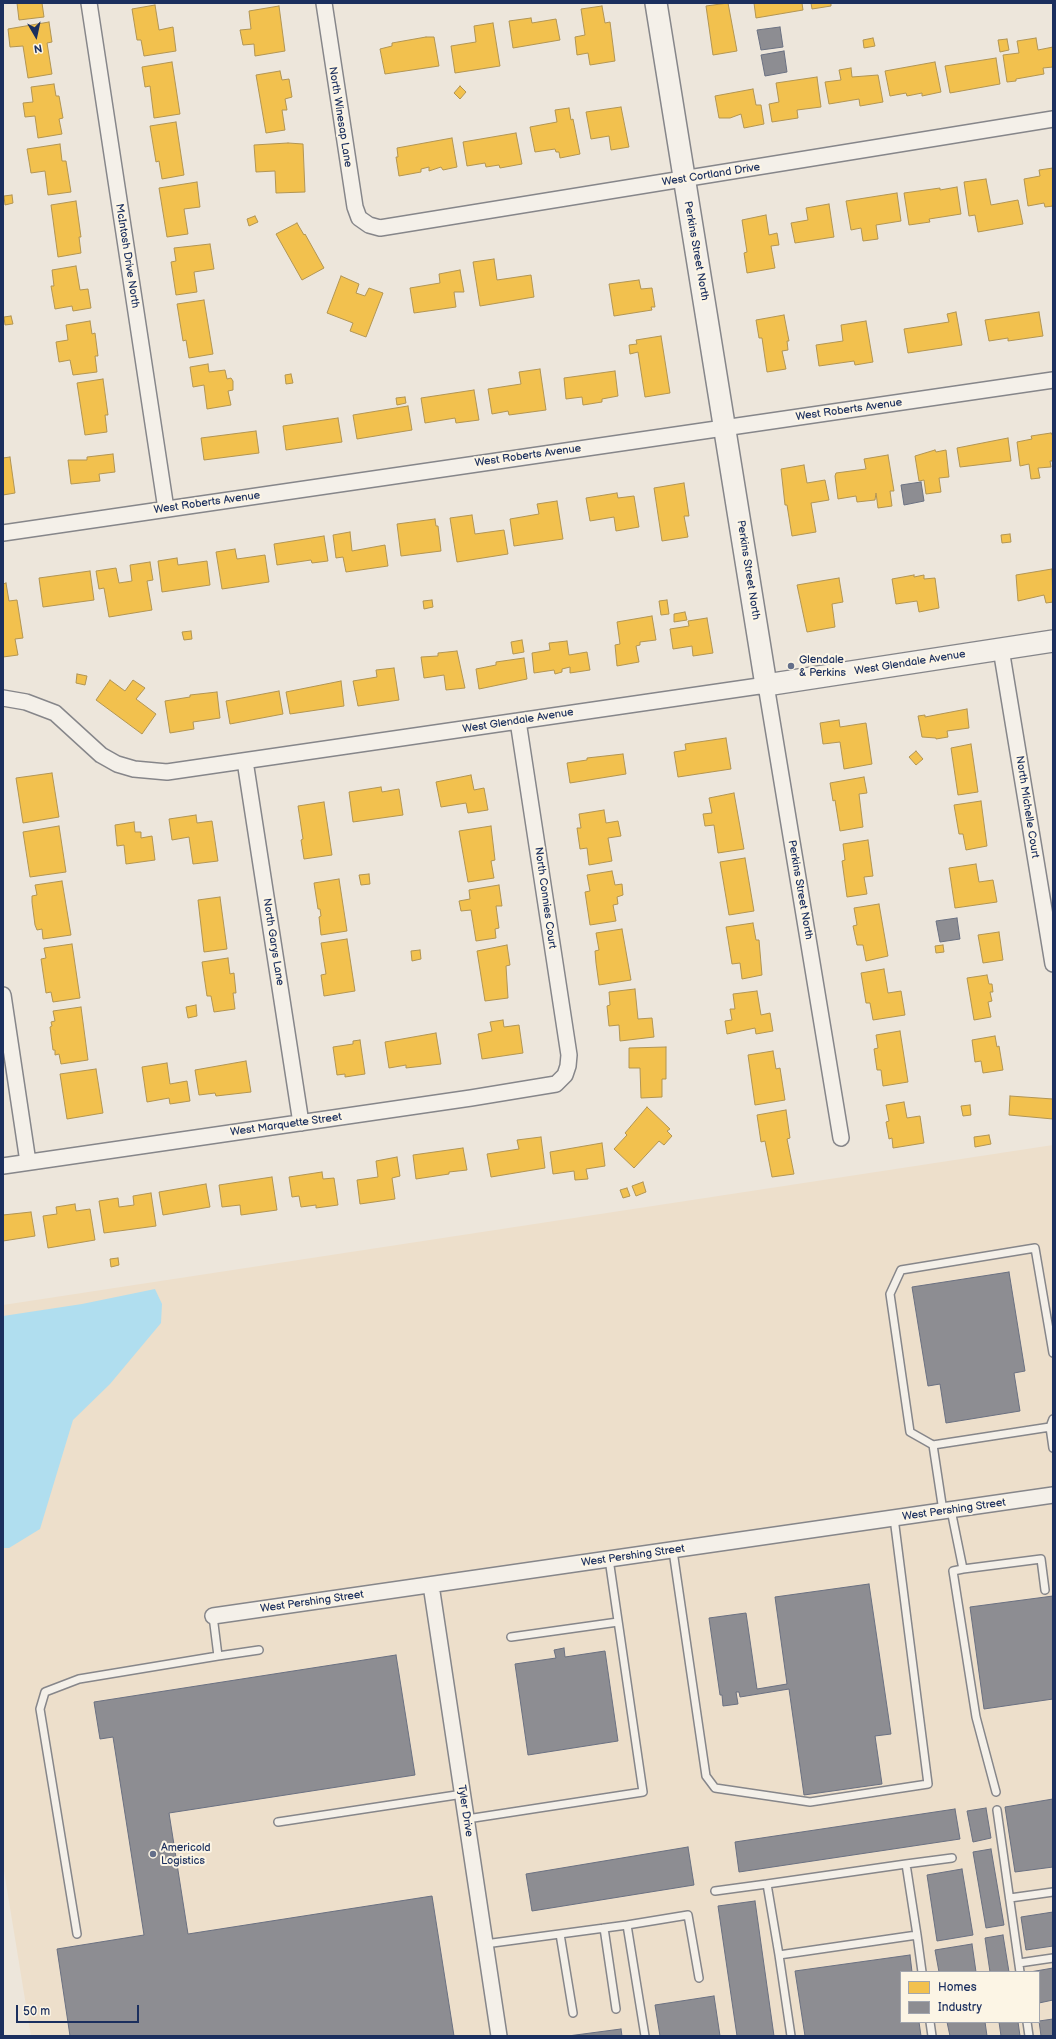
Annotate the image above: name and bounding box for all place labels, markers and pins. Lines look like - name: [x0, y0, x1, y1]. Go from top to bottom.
- place label: Glendale & Perkins: [799, 653, 846, 679]
- marker: Glendale & Perkins: [786, 661, 796, 671]
- place label: Americold Logistics: [161, 1841, 211, 1867]
- marker: Americold Logistics: [148, 1849, 158, 1859]

